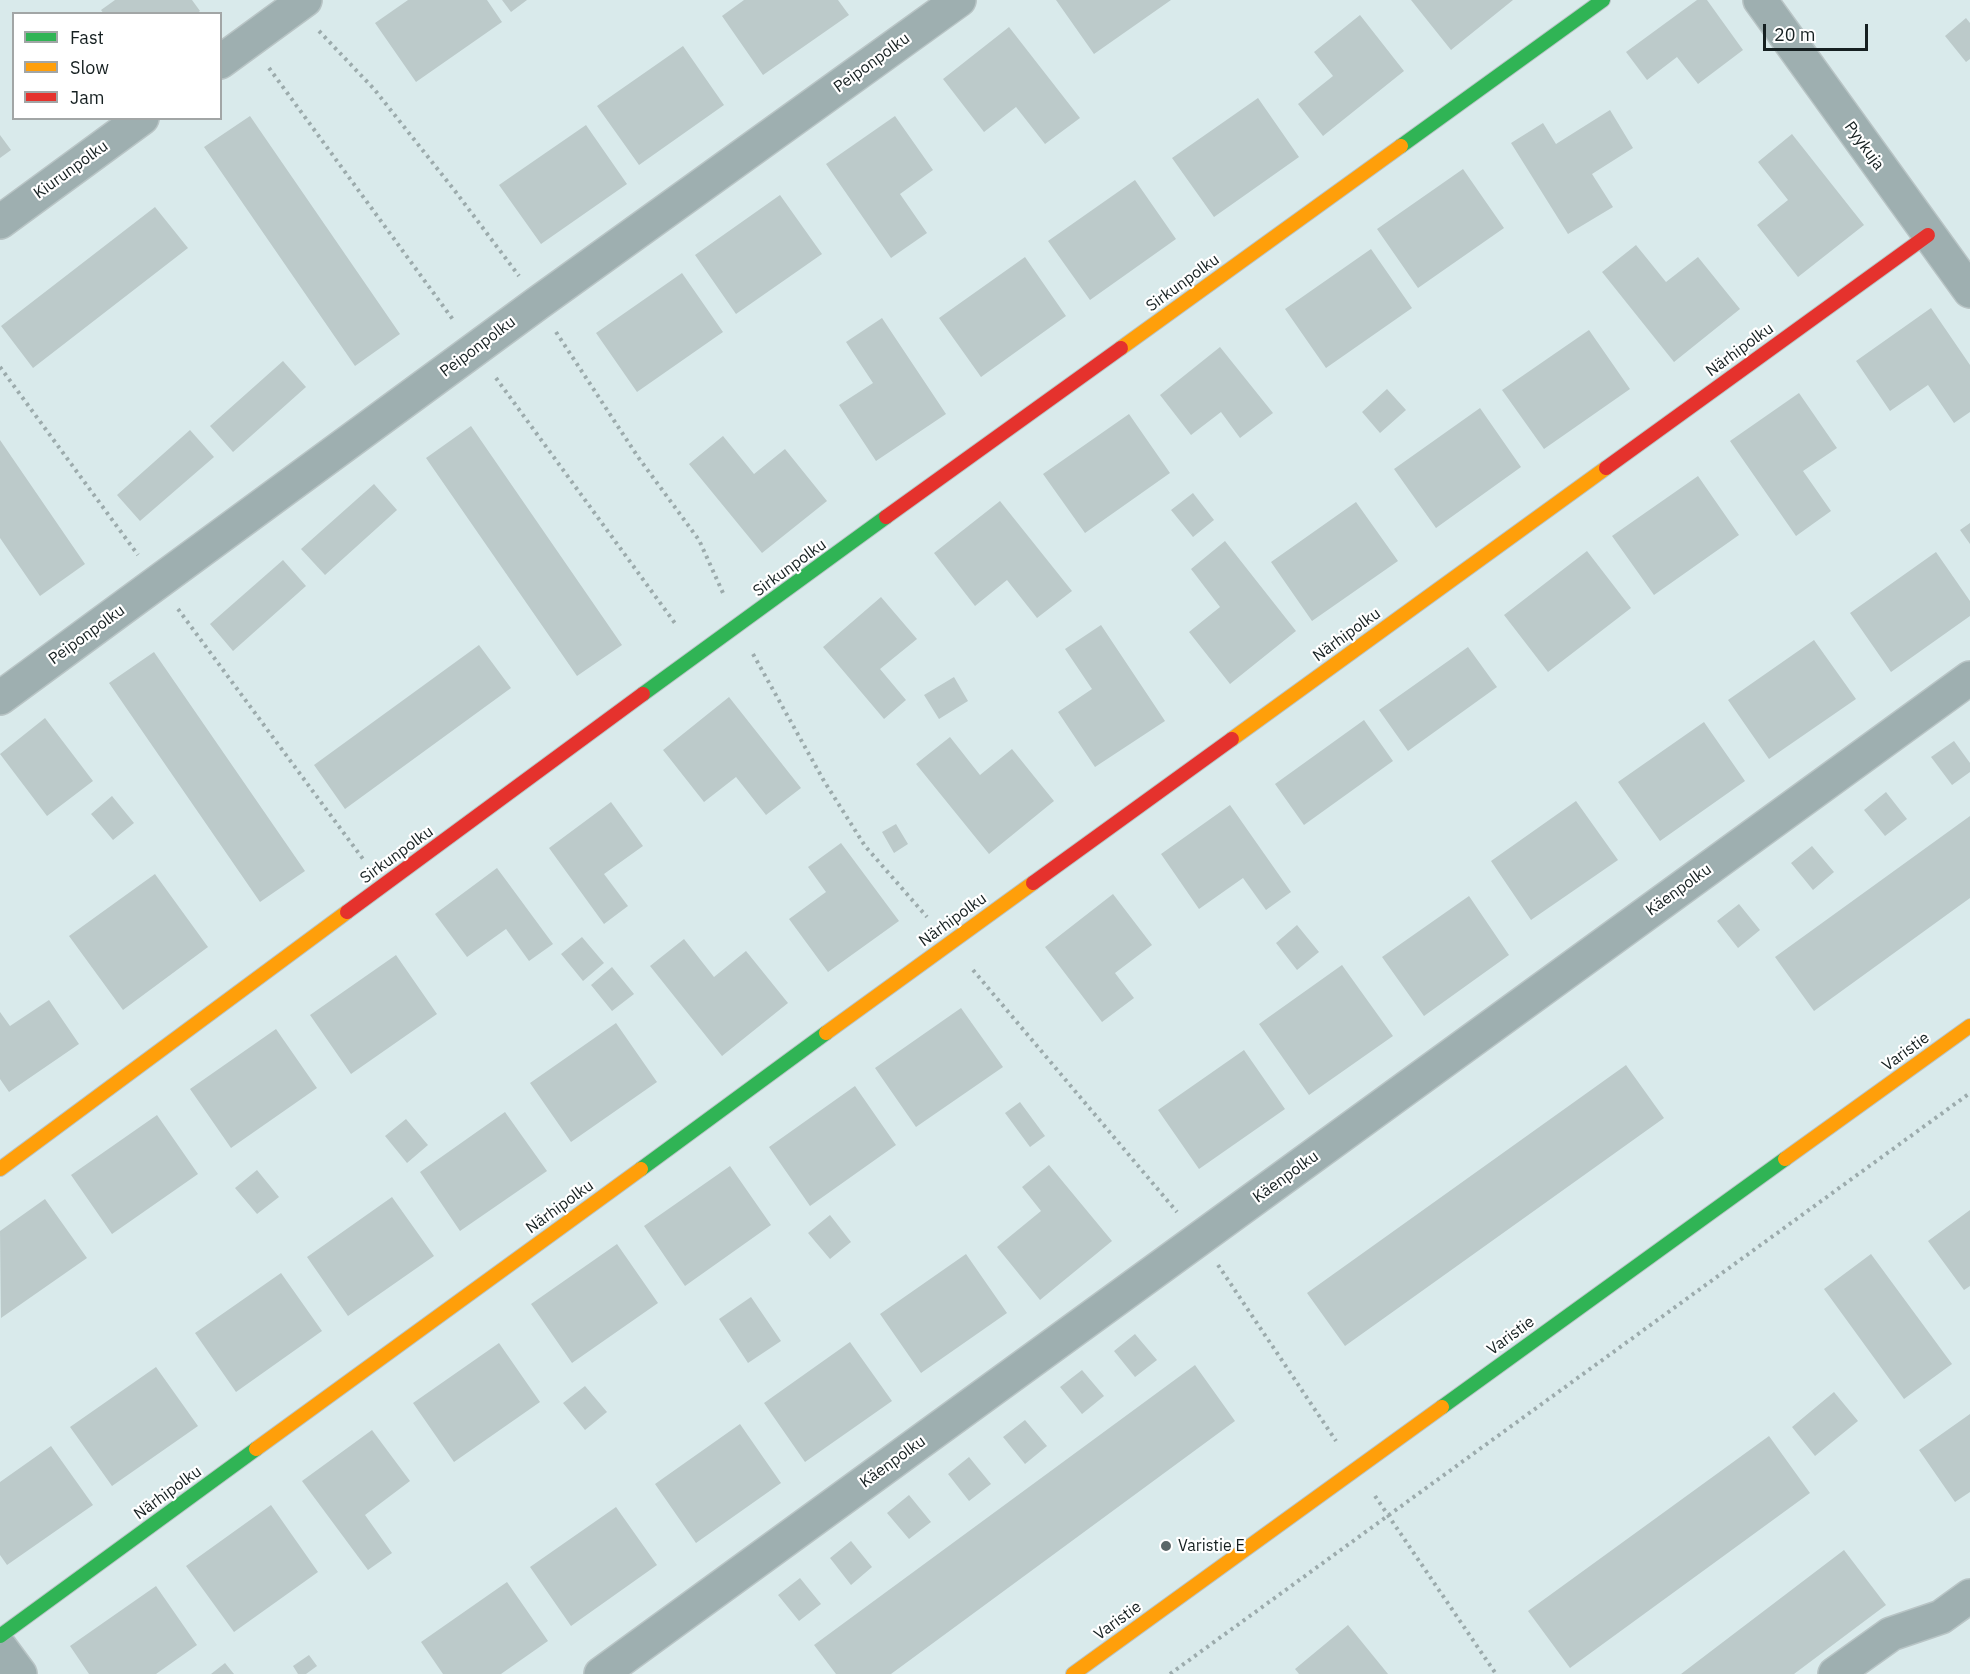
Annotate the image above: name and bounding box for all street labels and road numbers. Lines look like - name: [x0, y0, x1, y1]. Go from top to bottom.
- street label: Peiponpolku: [830, 29, 914, 97]
- street label: Pyykuja: [1840, 118, 1888, 174]
- street label: Kiurunpolku: [30, 137, 112, 203]
- street label: Sirkunpolku: [1143, 250, 1223, 316]
- street label: Peiponpolku: [437, 312, 519, 382]
- street label: Närhipolku: [1702, 319, 1778, 381]
- street label: Sirkunpolku: [750, 535, 830, 601]
- street label: Peiponpolku: [45, 601, 129, 669]
- street label: Närhipolku: [1309, 604, 1385, 666]
- street label: Sirkunpolku: [357, 822, 437, 888]
- street label: Käenpolku: [1643, 860, 1715, 920]
- street label: Närhipolku: [915, 889, 991, 951]
- street label: Varistie: [1879, 1028, 1933, 1076]
- street label: Käenpolku: [1250, 1147, 1322, 1207]
- street label: Närhipolku: [522, 1176, 598, 1238]
- street label: Varistie: [1484, 1312, 1538, 1360]
- street label: Käenpolku: [857, 1432, 929, 1492]
- street label: Närhipolku: [130, 1462, 206, 1524]
- street label: Varistie: [1091, 1597, 1145, 1645]

